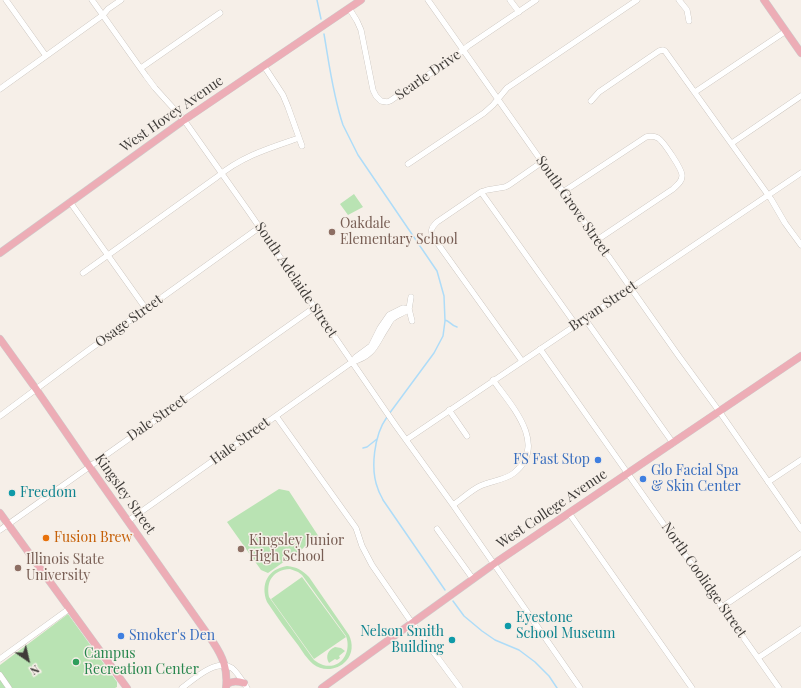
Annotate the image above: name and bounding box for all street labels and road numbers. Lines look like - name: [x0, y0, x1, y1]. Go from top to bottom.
- street label: Searle Drive: [392, 46, 464, 104]
- street label: West Hovey Avenue: [117, 72, 227, 156]
- street label: South Grove Street: [532, 153, 614, 259]
- street label: South Adelaide Street: [251, 219, 341, 341]
- street label: Bryan Street: [566, 277, 640, 335]
- street label: Osage Street: [92, 291, 166, 351]
- street label: Dale Street: [124, 391, 190, 445]
- street label: Hale Street: [207, 414, 273, 468]
- street label: Kingsley Street: [91, 451, 159, 537]
- street label: West College Avenue: [494, 466, 610, 552]
- street label: North Coolidge Street: [658, 519, 750, 641]

